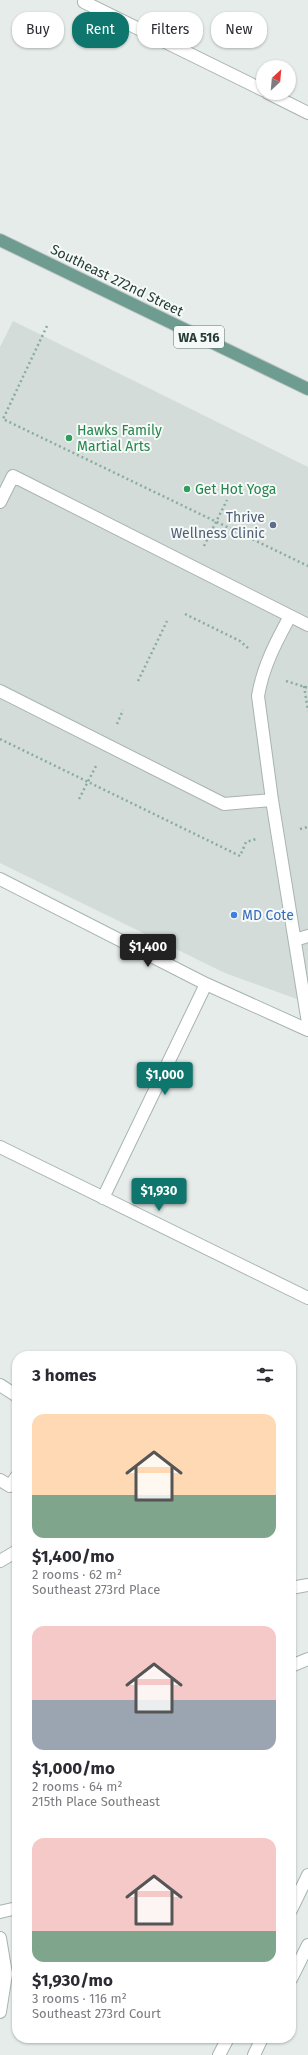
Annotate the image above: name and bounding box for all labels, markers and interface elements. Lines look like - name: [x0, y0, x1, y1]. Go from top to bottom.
- chip: Buy: [12, 12, 64, 48]
- chip: Rent: [72, 12, 129, 48]
- chip: Filters: [137, 12, 203, 48]
- chip: New: [211, 12, 267, 48]
- north arrow: [256, 60, 296, 100]
- map controls: [256, 60, 296, 100]
- street label: Southeast 272nd Street: [48, 241, 187, 320]
- road number: WA 516: [174, 326, 224, 348]
- place label: Hawks Family Martial Arts: [77, 422, 162, 455]
- marker: Hawks Family Martial Arts: [64, 433, 74, 443]
- place label: Get Hot Yoga: [195, 481, 276, 498]
- marker: Get Hot Yoga: [182, 484, 192, 494]
- place label: Thrive Wellness Clinic: [171, 509, 265, 542]
- marker: Thrive Wellness Clinic: [268, 520, 278, 530]
- place label: MD Cote: [242, 907, 294, 924]
- marker: MD Cote: [229, 910, 239, 920]
- pin: $1,400: [115, 934, 181, 968]
- text: $1,400: [129, 939, 167, 954]
- pin: $1,000: [132, 1062, 198, 1096]
- text: $1,000: [146, 1067, 184, 1082]
- pin: $1,930: [126, 1178, 192, 1212]
- text: $1,930: [141, 1183, 177, 1198]
- icon: filters: [254, 1364, 276, 1386]
- text: 3 homes: [32, 1365, 97, 1386]
- icon: home: [118, 1440, 190, 1512]
- text: $1,400/mo: [32, 1546, 114, 1567]
- text: 2 rooms · 62 m²: [32, 1567, 122, 1582]
- text: Southeast 273rd Place: [32, 1582, 160, 1597]
- icon: home: [118, 1652, 190, 1724]
- text: $1,000/mo: [32, 1758, 115, 1779]
- text: 2 rooms · 64 m²: [32, 1779, 122, 1794]
- text: 215th Place Southeast: [32, 1794, 160, 1809]
- icon: home: [118, 1864, 190, 1936]
- text: $1,930/mo: [32, 1970, 113, 1991]
- text: 3 rooms · 116 m²: [32, 1991, 127, 2006]
- text: Southeast 273rd Court: [32, 2006, 161, 2021]

